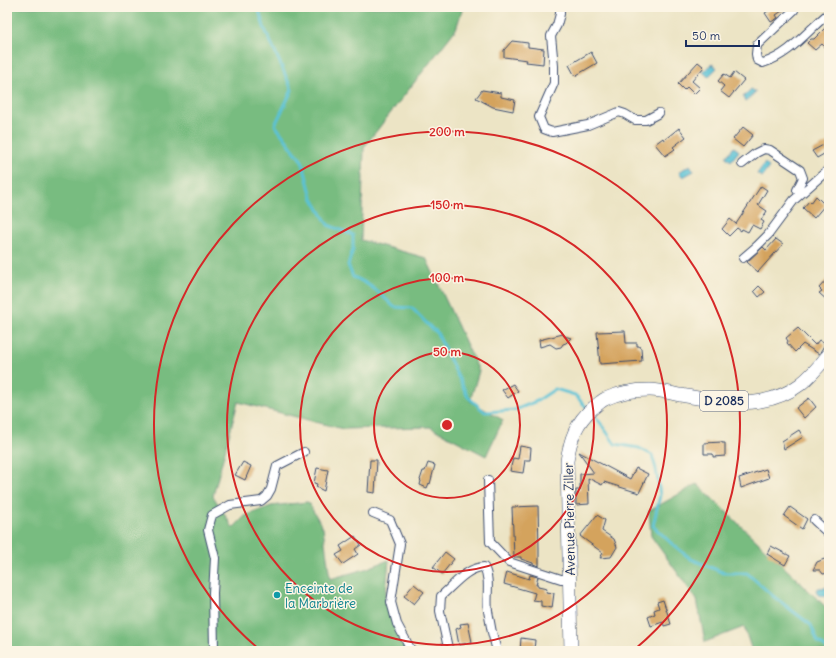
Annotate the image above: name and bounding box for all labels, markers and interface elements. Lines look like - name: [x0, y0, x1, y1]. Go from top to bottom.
- scale bar: [686, 22, 759, 48]
- text: 50 m: [692, 28, 721, 43]
- text: 200 m: [429, 124, 465, 139]
- text: 150 m: [431, 197, 464, 212]
- text: 100 m: [430, 270, 464, 285]
- text: 50 m: [433, 344, 462, 359]
- road number: D 2085: [700, 391, 748, 411]
- centre of rings: [440, 418, 454, 432]
- street label: Avenue Pierre Ziller: [560, 462, 579, 576]
- place label: Enceinte de la Marbrière: [285, 580, 356, 612]
- marker: Enceinte de la Marbrière: [272, 590, 282, 600]

